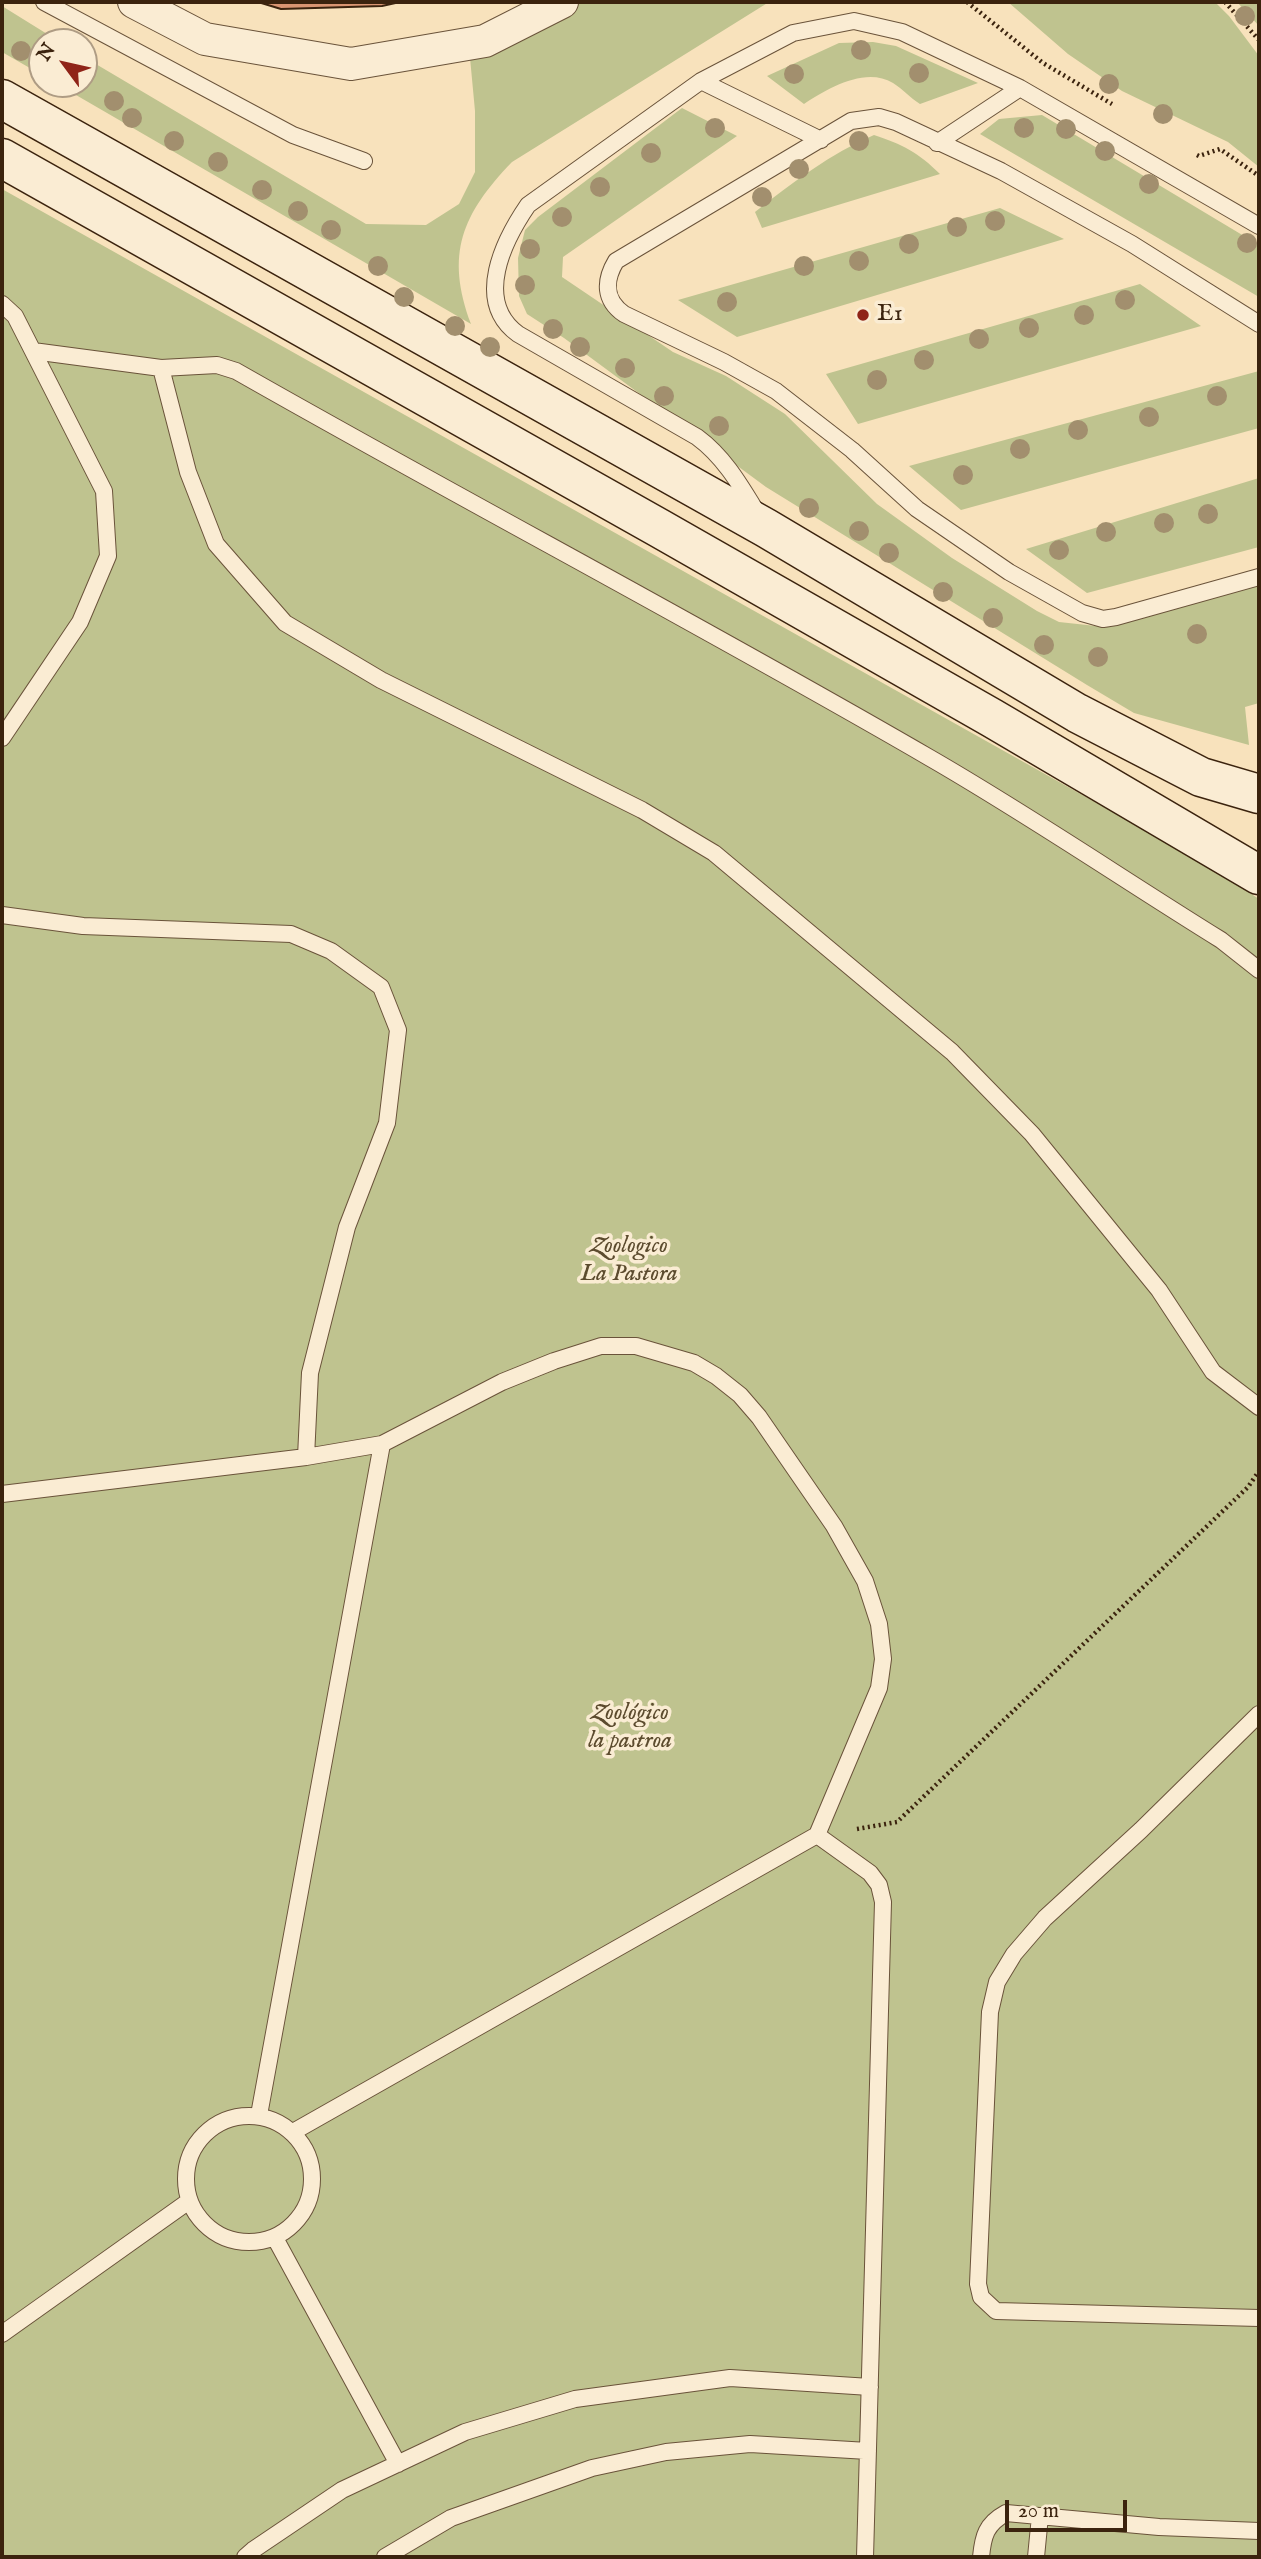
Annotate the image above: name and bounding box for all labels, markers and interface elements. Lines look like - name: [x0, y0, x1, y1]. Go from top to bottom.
- north arrow: [28, 28, 98, 98]
- text: N: [33, 39, 62, 66]
- place label: E1: [877, 301, 903, 329]
- marker: E1: [855, 307, 871, 323]
- park label: Zoologico La Pastora: [580, 1233, 678, 1289]
- park label: Zoológico la pastroa: [588, 1700, 672, 1756]
- scale bar: [1009, 2486, 1132, 2530]
- text: 20 m: [1018, 2498, 1059, 2525]

